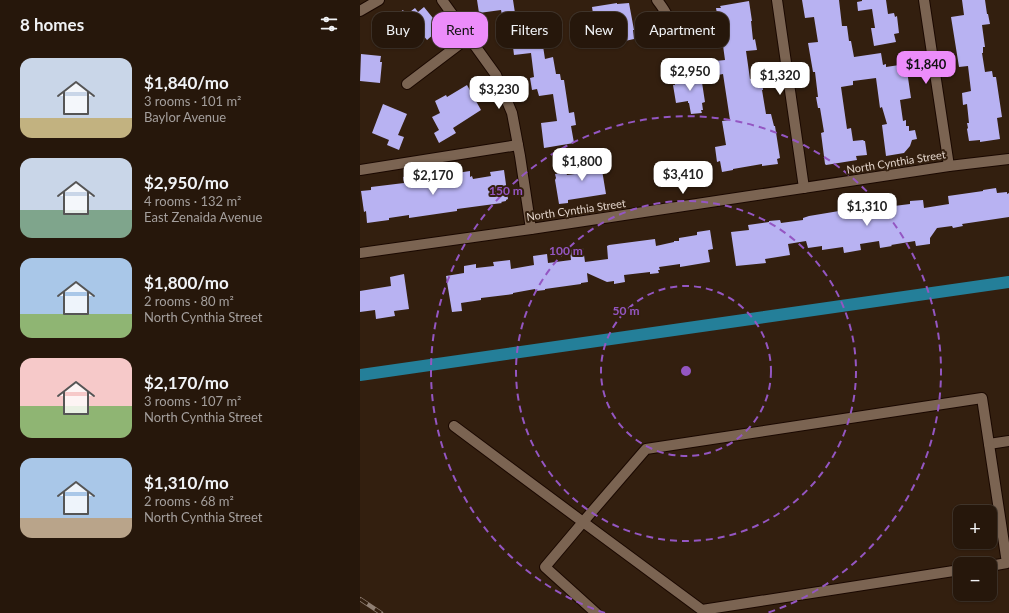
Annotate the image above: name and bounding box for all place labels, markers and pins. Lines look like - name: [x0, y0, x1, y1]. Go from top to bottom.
- pin: $1,840: [893, 51, 959, 85]
- pin: $2,950: [657, 58, 723, 92]
- pin: $1,320: [747, 62, 813, 96]
- pin: $3,230: [466, 76, 532, 110]
- pin: $1,800: [549, 148, 615, 182]
- pin: $3,410: [650, 161, 716, 195]
- pin: $2,170: [400, 162, 466, 196]
- pin: $1,310: [834, 193, 900, 227]
- centre of rings: [679, 364, 693, 378]

